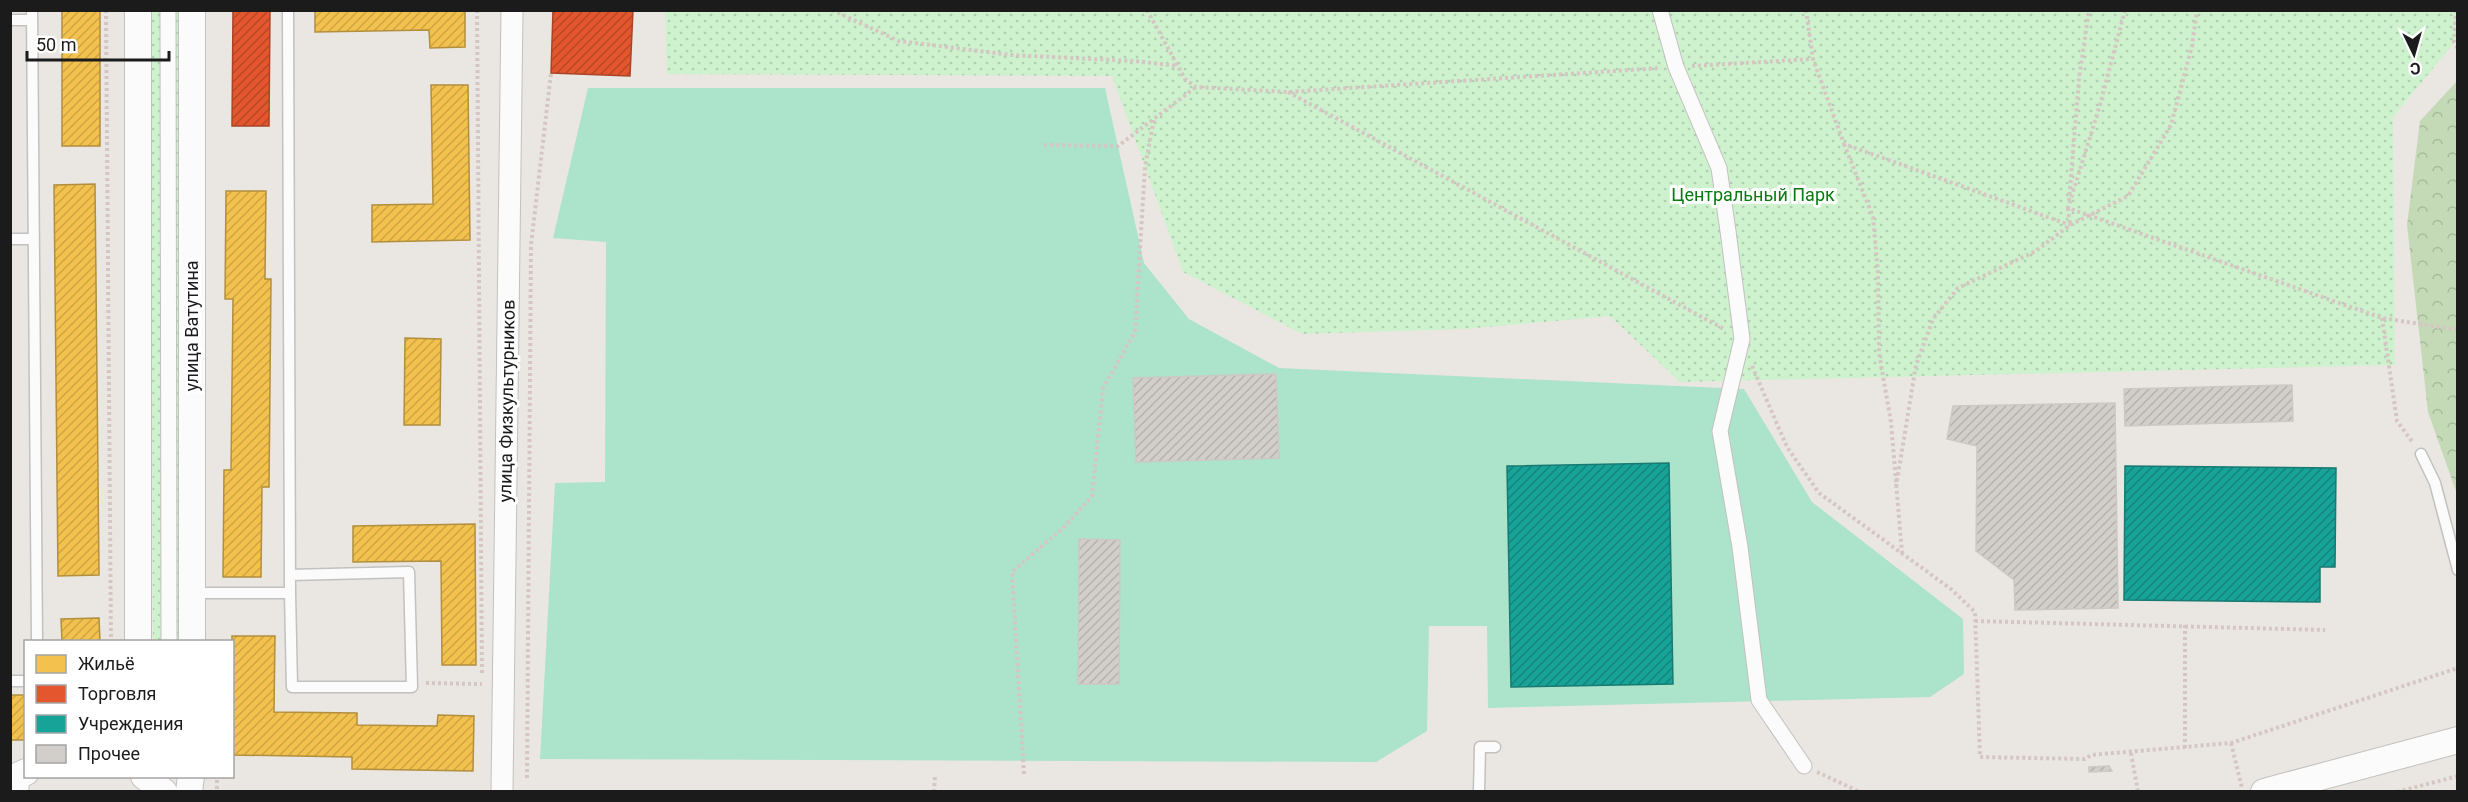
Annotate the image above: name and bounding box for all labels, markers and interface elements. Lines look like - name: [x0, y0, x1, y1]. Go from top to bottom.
- scale bar: [27, 24, 170, 62]
- north arrow: [2384, 24, 2444, 84]
- text: 50 m: [36, 34, 76, 55]
- text: С: [2409, 59, 2421, 78]
- park label: Центральный Парк: [1671, 184, 1835, 205]
- street label: улица Ватутина: [181, 260, 202, 392]
- street label: улица Физкультурников: [494, 299, 519, 503]
- legend: [24, 640, 234, 778]
- text: Жильё: [78, 653, 134, 674]
- text: Торговля: [78, 683, 156, 704]
- text: Учреждения: [78, 713, 183, 734]
- text: Прочее: [78, 743, 140, 764]

